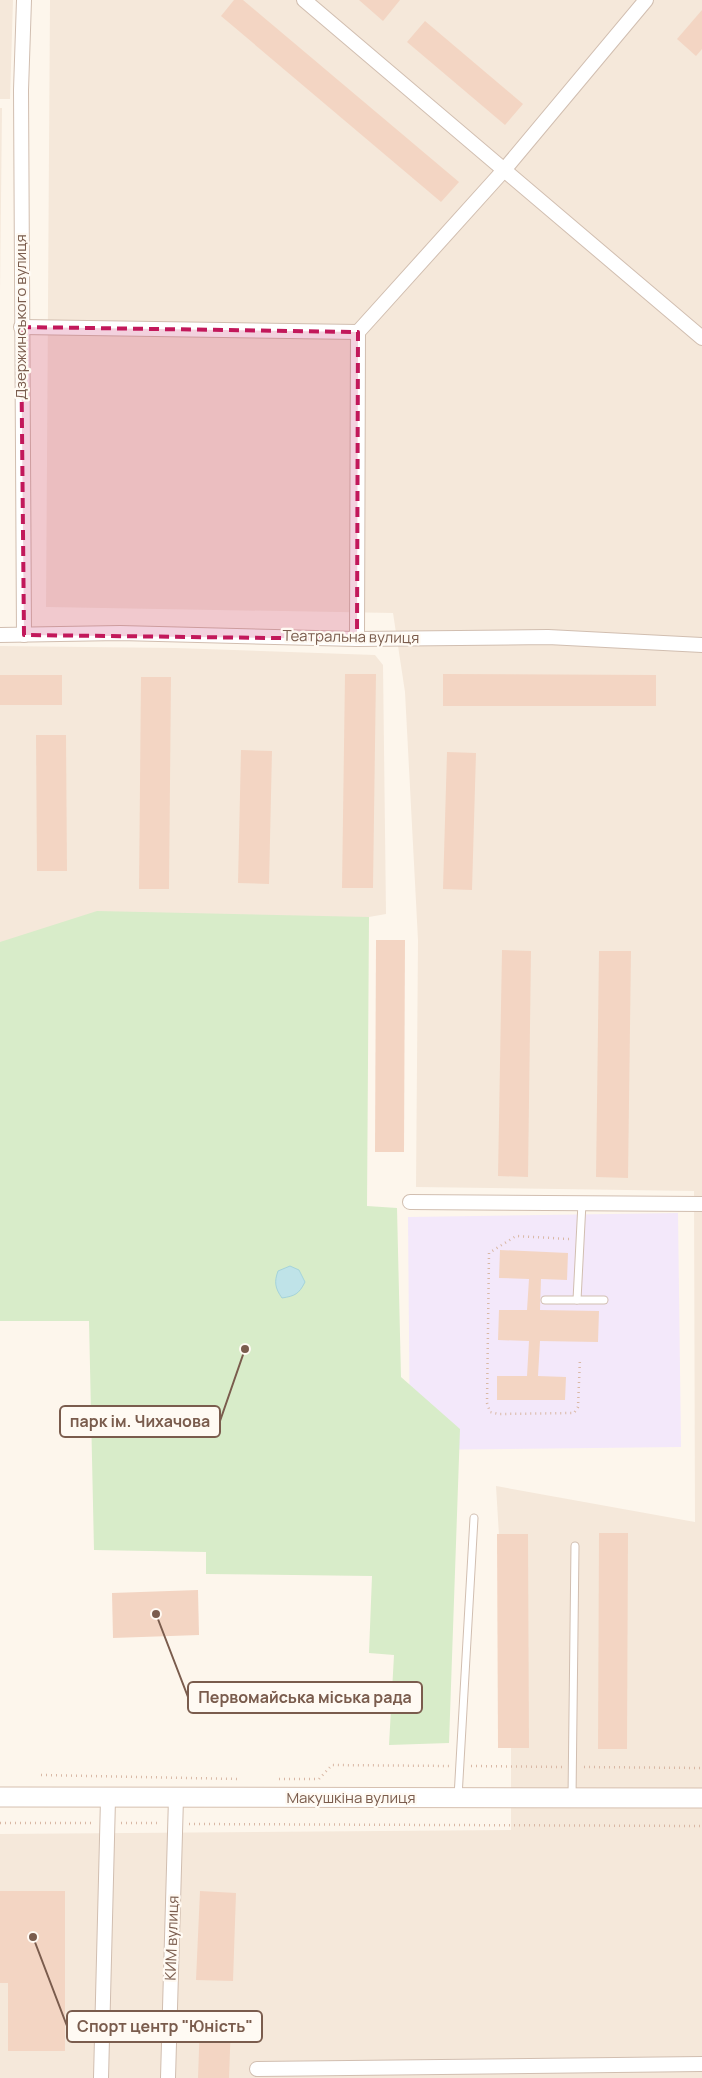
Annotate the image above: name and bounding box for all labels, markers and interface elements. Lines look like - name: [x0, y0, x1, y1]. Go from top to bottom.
- street label: Дзержинського вулиця: [10, 234, 31, 400]
- street label: Театральна вулиця: [283, 625, 420, 648]
- callout: парк ім. Чихачова: [60, 1406, 220, 1437]
- text: парк ім. Чихачова: [70, 1410, 210, 1432]
- callout: Первомайська міська рада: [188, 1682, 422, 1713]
- text: Первомайська міська рада: [198, 1686, 412, 1708]
- street label: Макушкіна вулиця: [286, 1787, 416, 1808]
- street label: КИМ вулиця: [160, 1895, 183, 1981]
- callout: Спорт центр "Юність": [67, 2011, 262, 2042]
- text: Спорт центр "Юність": [77, 2015, 253, 2037]

